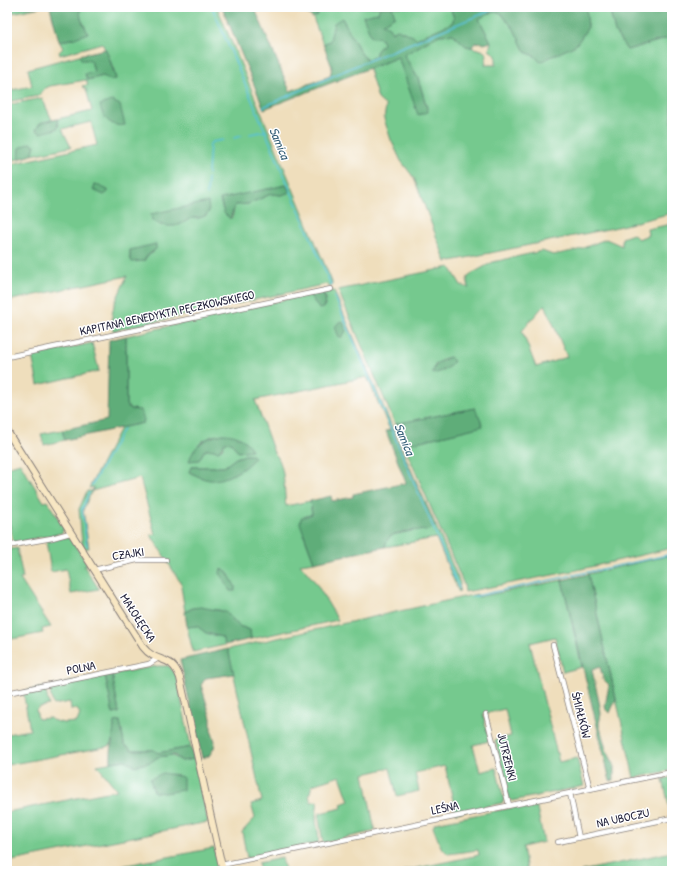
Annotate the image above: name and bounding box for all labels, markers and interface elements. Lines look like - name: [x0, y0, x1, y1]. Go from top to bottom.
- water label: Samica: [265, 124, 295, 163]
- street label: KAPITANA BENEDYKTA PĘCZKOWSKIEGO: [78, 286, 256, 339]
- water label: Samica: [390, 420, 420, 459]
- street label: CZAJKI: [111, 543, 145, 564]
- street label: MAŁOŁĘCKA: [116, 590, 160, 645]
- street label: POLNA: [65, 656, 97, 679]
- street label: ŚMIAŁKÓW: [568, 690, 596, 740]
- street label: JUTRZENKI: [493, 731, 522, 783]
- street label: LEŚNA: [430, 796, 460, 819]
- street label: NA UBOCZU: [595, 804, 651, 831]

